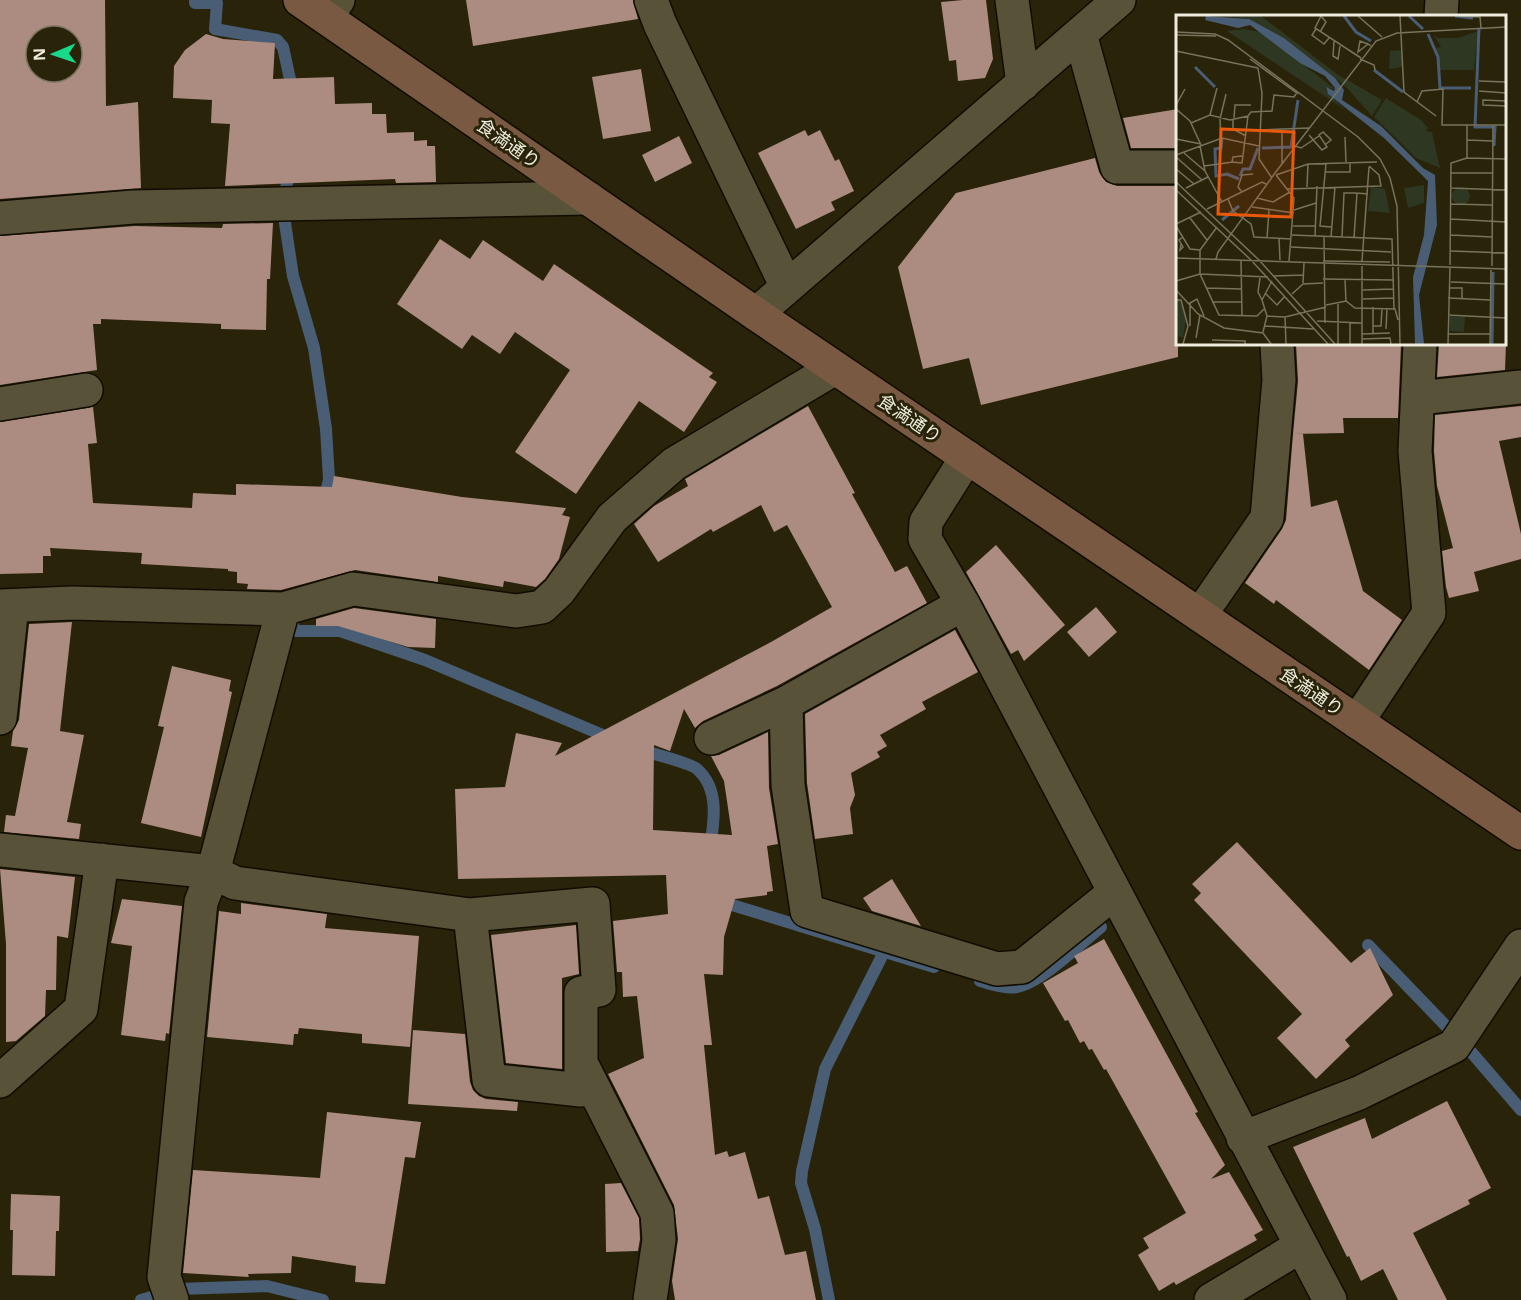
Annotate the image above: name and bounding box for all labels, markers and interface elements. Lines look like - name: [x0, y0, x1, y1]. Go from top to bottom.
- inset map: [1176, 15, 1506, 345]
- north arrow: [24, 24, 84, 84]
- text: N: [28, 48, 50, 61]
- street label: 食満通り: [473, 113, 545, 173]
- street label: 食満通り: [873, 388, 947, 448]
- street label: 食満通り: [1275, 661, 1349, 721]

